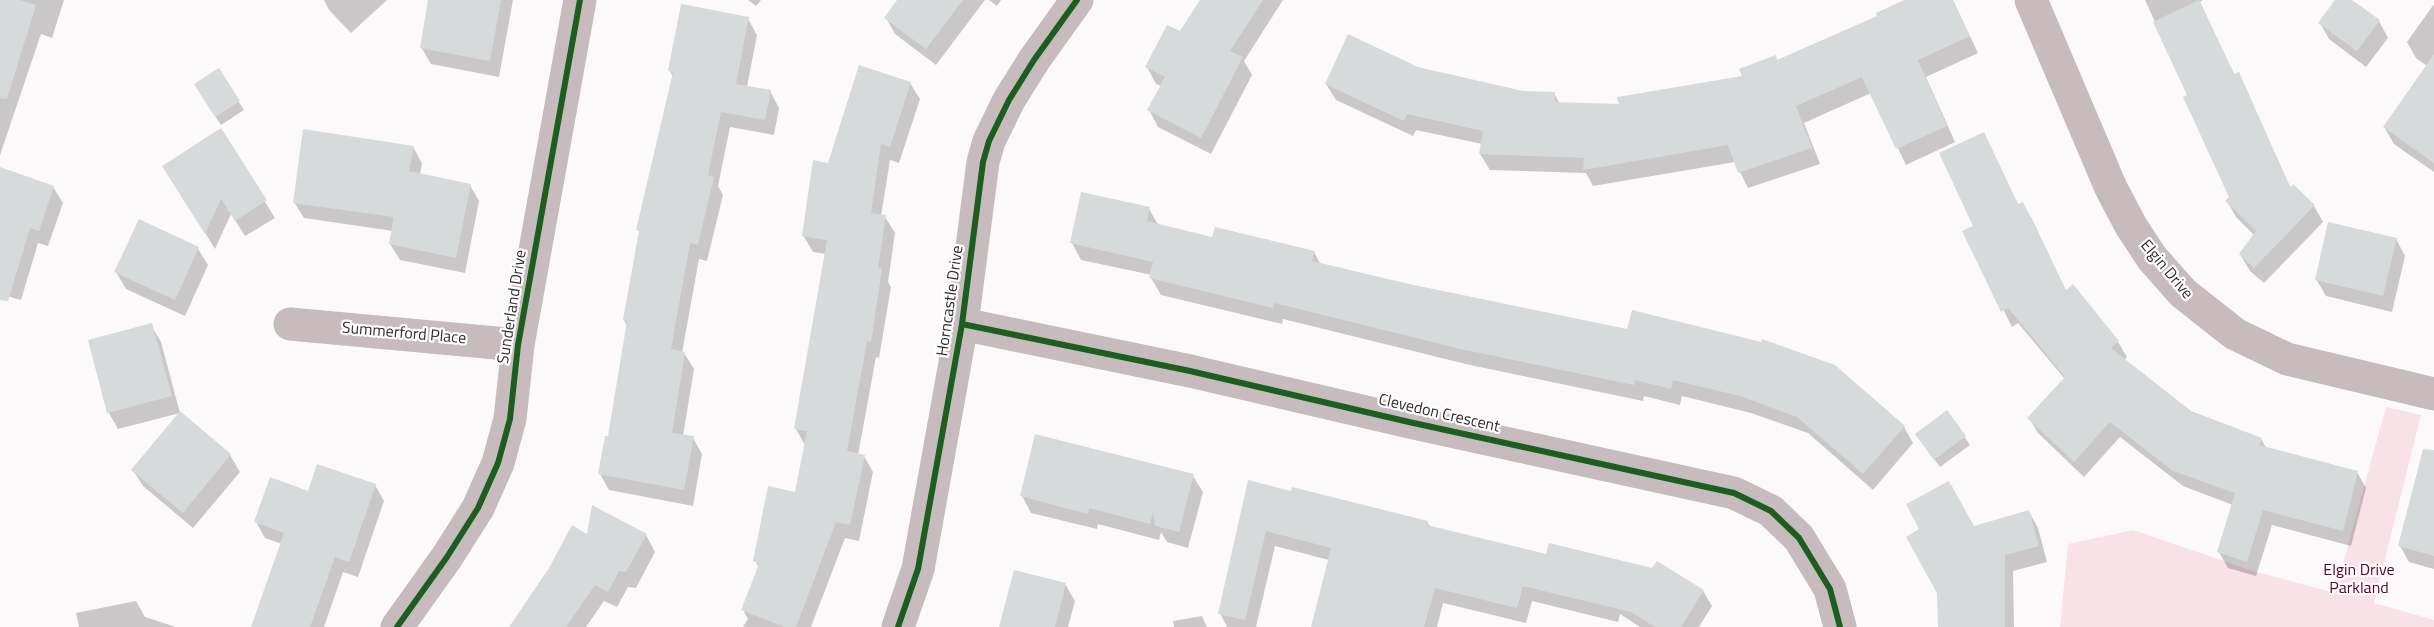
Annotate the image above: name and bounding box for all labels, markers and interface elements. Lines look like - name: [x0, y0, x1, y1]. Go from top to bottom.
- street label: Elgin Drive: [2136, 236, 2196, 304]
- street label: Horncastle Drive: [934, 244, 968, 358]
- street label: Sunderland Drive: [495, 249, 531, 365]
- street label: Summerford Place: [341, 319, 467, 349]
- street label: Clevedon Crescent: [1377, 391, 1501, 437]
- park label: Elgin Drive Parkland: [2323, 561, 2395, 599]

